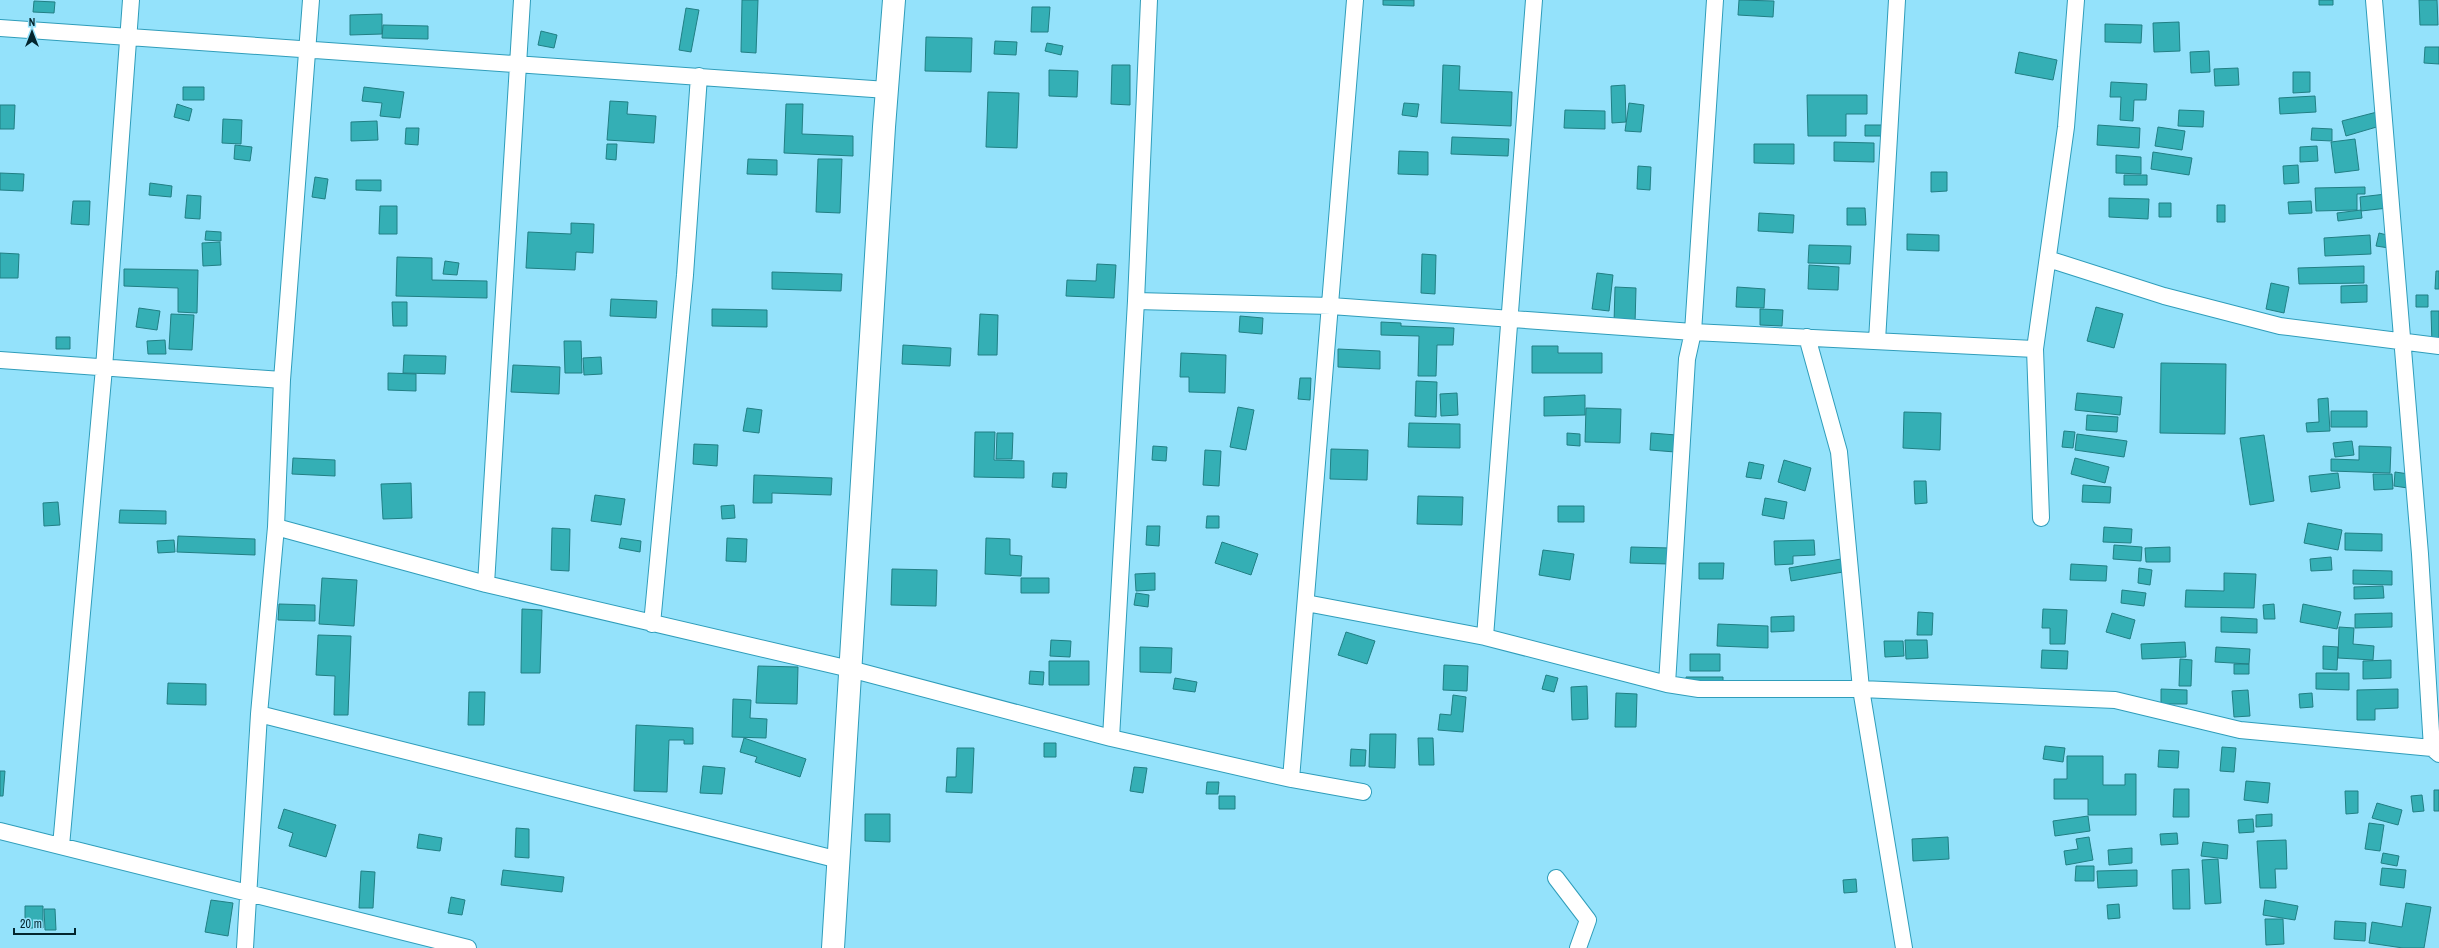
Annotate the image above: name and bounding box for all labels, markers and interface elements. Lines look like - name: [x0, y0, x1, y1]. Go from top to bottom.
- north arrow: [12, 12, 52, 52]
- text: N: [29, 15, 35, 29]
- scale bar: [14, 910, 75, 936]
- text: 20 m: [20, 916, 42, 932]

